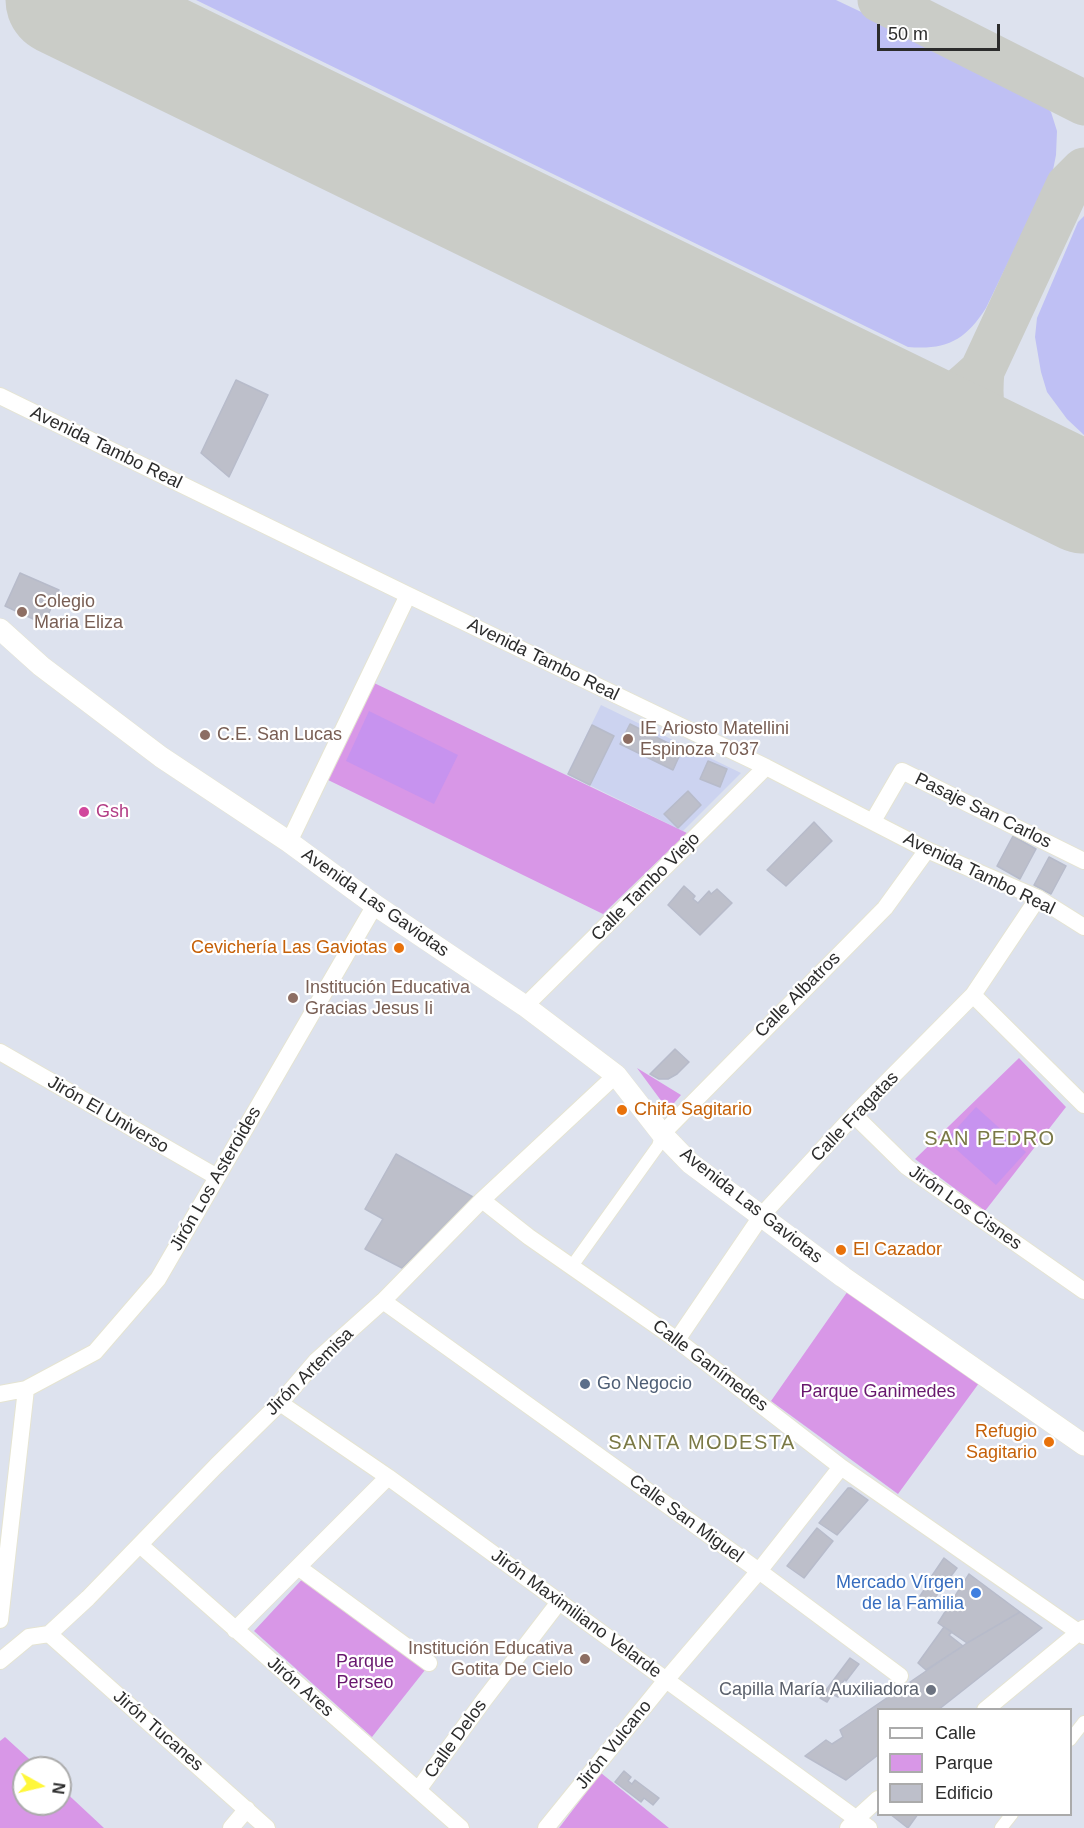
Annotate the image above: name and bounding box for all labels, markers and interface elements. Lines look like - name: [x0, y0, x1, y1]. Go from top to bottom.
- scale bar: [880, 12, 1003, 50]
- text: 50 m: [888, 24, 928, 44]
- street label: Avenida Tambo Real: [27, 402, 185, 494]
- place label: Colegio Maria Eliza: [34, 591, 123, 634]
- marker: Colegio Maria Eliza: [15, 605, 29, 619]
- street label: Avenida Tambo Real: [464, 614, 622, 706]
- place label: IE Ariosto Matellini Espinoza 7037: [640, 718, 789, 760]
- place label: C.E. San Lucas: [217, 724, 342, 746]
- marker: C.E. San Lucas: [198, 728, 212, 742]
- marker: IE Ariosto Matellini Espinoza 7037: [621, 732, 635, 746]
- street label: Pasaje San Carlos: [911, 769, 1055, 853]
- place label: Gsh: [96, 801, 129, 823]
- marker: Gsh: [77, 805, 91, 819]
- street label: Calle Tambo Viejo: [587, 828, 705, 946]
- street label: Avenida Tambo Real: [900, 828, 1058, 920]
- street label: Avenida Las Gaviotas: [297, 844, 453, 962]
- place label: Cevichería Las Gaviotas: [191, 937, 387, 959]
- marker: Cevichería Las Gaviotas: [392, 941, 406, 955]
- street label: Calle Albatros: [751, 948, 845, 1042]
- place label: Institución Educativa Gracias Jesus Ii: [305, 977, 470, 1020]
- marker: Institución Educativa Gracias Jesus Ii: [286, 991, 300, 1005]
- street label: Calle Fragatas: [807, 1067, 903, 1167]
- street label: Jirón El Universo: [44, 1072, 172, 1158]
- place label: Chifa Sagitario: [634, 1099, 752, 1121]
- street label: Jirón Los Asteroides: [166, 1103, 266, 1255]
- marker: Chifa Sagitario: [615, 1103, 629, 1117]
- district label: SAN PEDRO: [924, 1127, 1056, 1151]
- street label: Avenida Las Gaviotas: [675, 1144, 827, 1268]
- street label: Jirón Los Cisnes: [904, 1161, 1026, 1255]
- place label: El Cazador: [853, 1239, 942, 1261]
- marker: El Cazador: [834, 1243, 848, 1257]
- street label: Calle Ganímedes: [648, 1316, 772, 1416]
- street label: Jirón Artemisa: [262, 1324, 358, 1420]
- place label: Go Negocio: [597, 1373, 692, 1395]
- marker: Go Negocio: [578, 1377, 592, 1391]
- park label: Parque Ganimedes: [800, 1381, 956, 1403]
- place label: Refugio Sagitario: [966, 1421, 1037, 1464]
- district label: SANTA MODESTA: [608, 1431, 796, 1455]
- marker: Refugio Sagitario: [1042, 1435, 1056, 1449]
- street label: Calle San Miguel: [625, 1470, 747, 1568]
- street label: Jirón Maximiliano Velarde: [487, 1545, 665, 1683]
- place label: Mercado Vírgen de la Familia: [836, 1572, 964, 1614]
- marker: Mercado Vírgen de la Familia: [969, 1586, 983, 1600]
- place label: Institución Educativa Gotita De Cielo: [408, 1638, 573, 1680]
- park label: Parque Perseo: [336, 1651, 394, 1694]
- street label: Jirón Ares: [262, 1652, 338, 1722]
- marker: Institución Educativa Gotita De Cielo: [578, 1652, 592, 1666]
- place label: Capilla María Auxiliadora: [719, 1679, 919, 1701]
- marker: Capilla María Auxiliadora: [924, 1683, 938, 1697]
- street label: Jirón Tucanes: [109, 1686, 207, 1776]
- street label: Calle Delos: [420, 1695, 492, 1783]
- street label: Jirón Vulcano: [571, 1696, 657, 1794]
- legend: [877, 1708, 1072, 1816]
- text: Calle: [935, 1723, 976, 1743]
- text: Parque: [935, 1753, 993, 1773]
- north arrow: [12, 1756, 72, 1816]
- text: N: [49, 1781, 68, 1795]
- text: Edificio: [935, 1783, 993, 1803]

